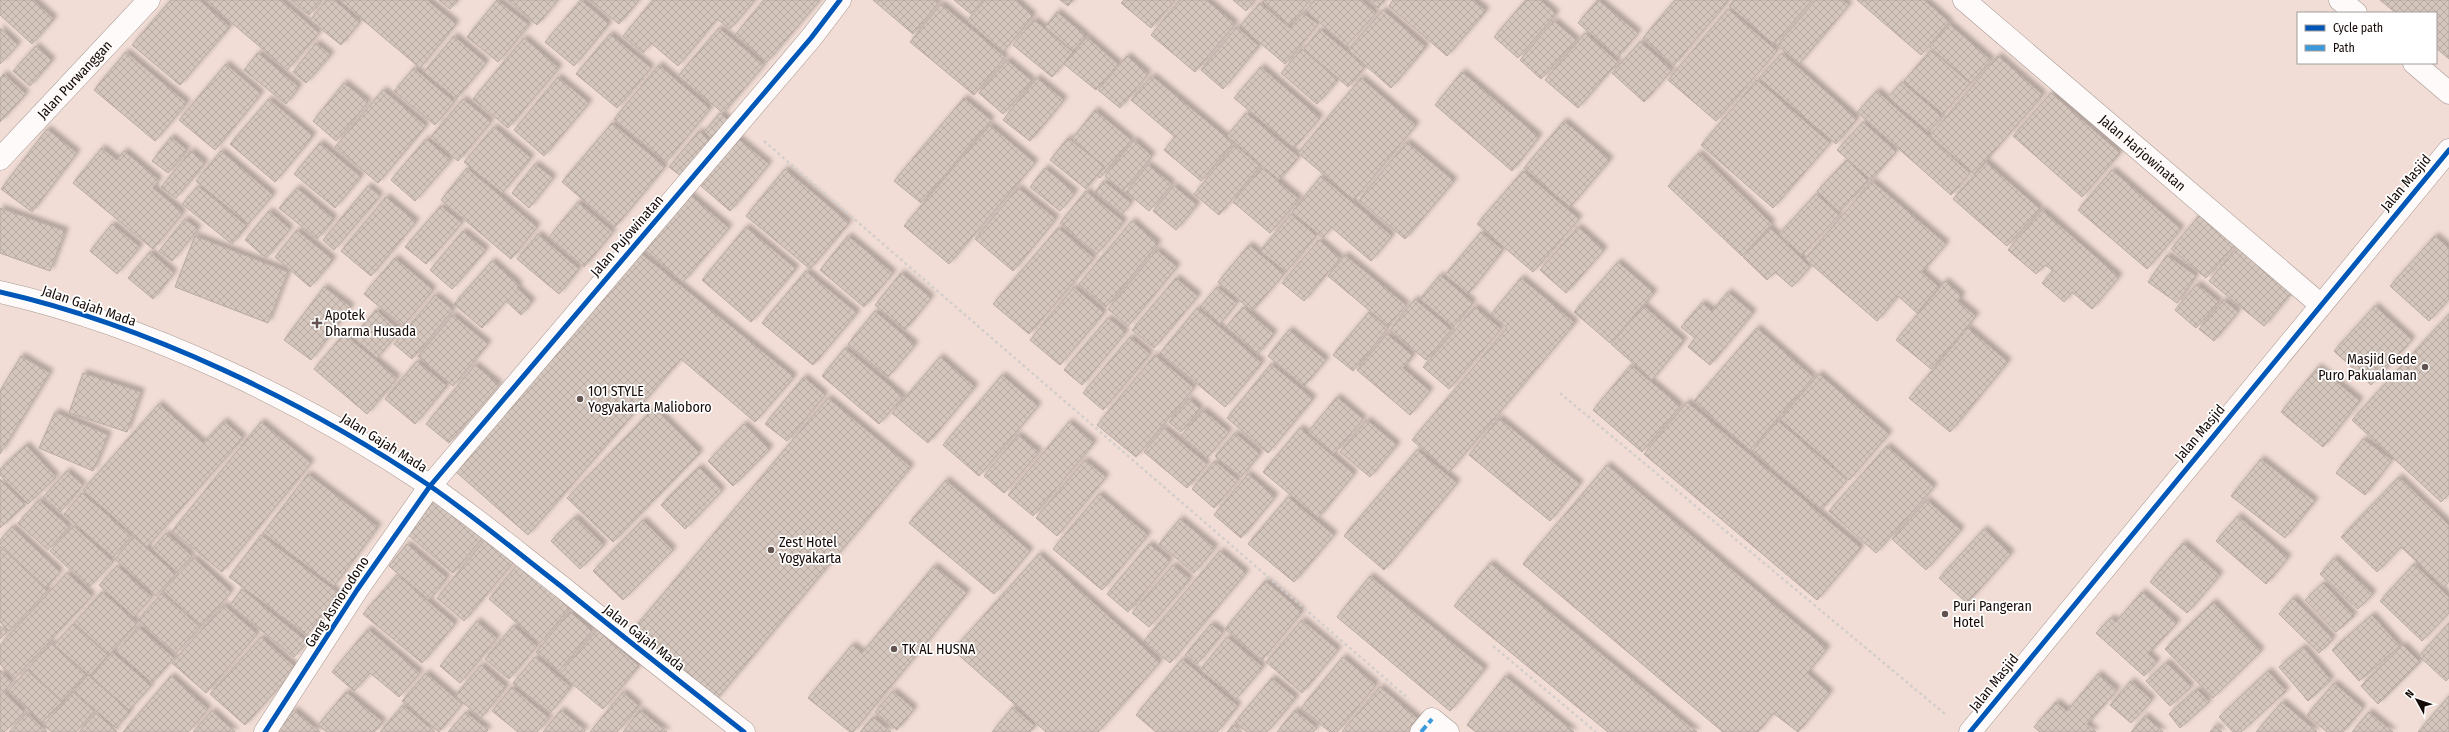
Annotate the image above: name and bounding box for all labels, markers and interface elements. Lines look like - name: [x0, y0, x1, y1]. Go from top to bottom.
- legend: [2297, 12, 2437, 64]
- text: Cycle path: [2333, 21, 2383, 35]
- street label: Jalan Purwanggan: [34, 37, 115, 122]
- text: Path: [2333, 41, 2355, 55]
- street label: Jalan Harjowinatan: [2096, 111, 2189, 194]
- street label: Jalan Masjid: [2377, 151, 2435, 215]
- street label: Jalan Pujowinatan: [587, 192, 667, 280]
- street label: Jalan Gajah Mada: [40, 282, 139, 330]
- place label: Apotek Dharma Husada: [325, 307, 416, 340]
- marker: Apotek Dharma Husada: [312, 318, 322, 328]
- place label: Masjid Gede Puro Pakualaman: [2318, 351, 2417, 384]
- marker: Masjid Gede Puro Pakualaman: [2420, 362, 2430, 372]
- place label: 1O1 STYLE Yogyakarta Malioboro: [588, 383, 712, 416]
- marker: 1O1 STYLE Yogyakarta Malioboro: [575, 394, 585, 404]
- street label: Jalan Masjid: [2171, 401, 2229, 465]
- street label: Jalan Gajah Mada: [338, 410, 430, 476]
- place label: Zest Hotel Yogyakarta: [779, 534, 842, 567]
- marker: Zest Hotel Yogyakarta: [766, 545, 776, 555]
- street label: Gang Asmorodono: [301, 553, 373, 651]
- place label: Puri Pangeran Hotel: [1953, 598, 2032, 631]
- street label: Jalan Gajah Mada: [600, 601, 688, 675]
- marker: Puri Pangeran Hotel: [1940, 609, 1950, 619]
- place label: TK AL HUSNA: [902, 641, 976, 658]
- marker: TK AL HUSNA: [889, 644, 899, 654]
- street label: Jalan Masjid: [1966, 651, 2022, 715]
- north arrow: [2397, 680, 2437, 720]
- text: N: [2403, 687, 2417, 701]

